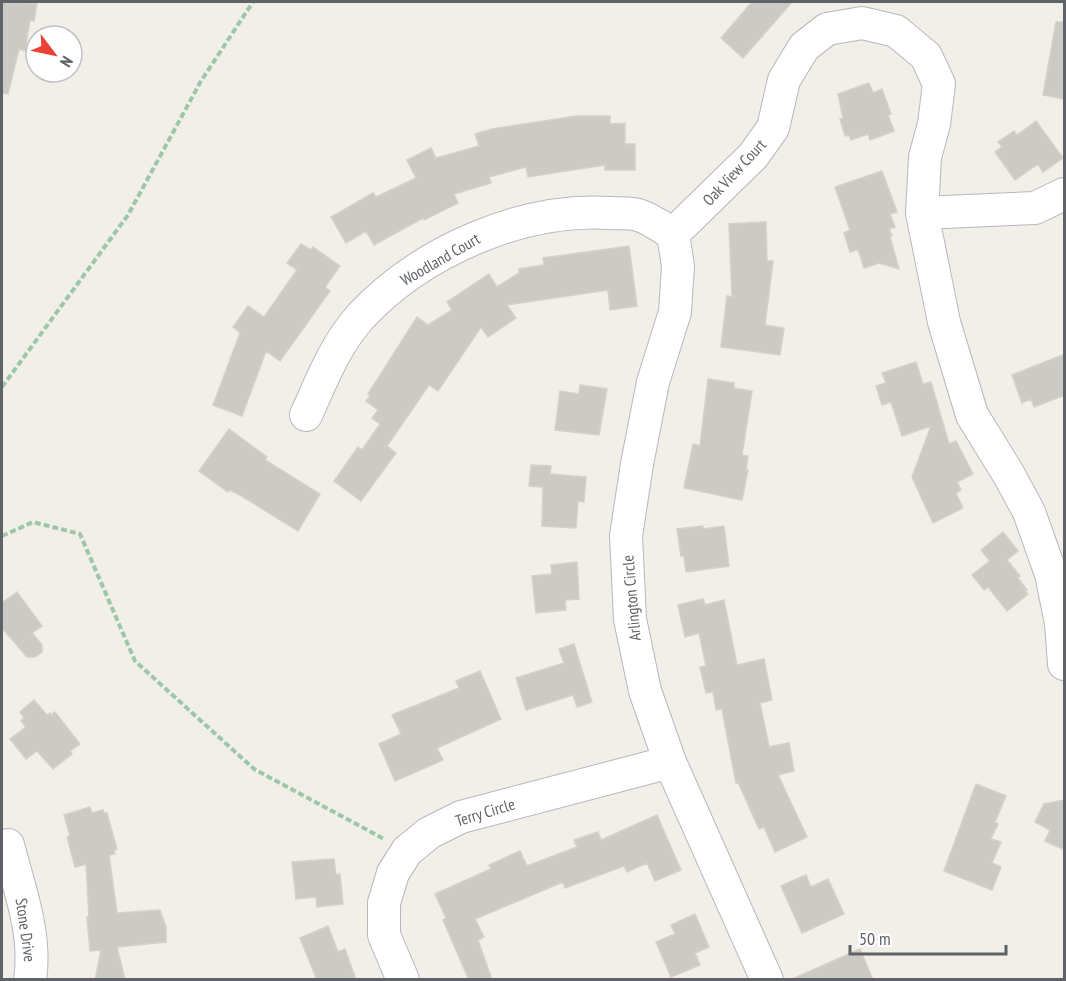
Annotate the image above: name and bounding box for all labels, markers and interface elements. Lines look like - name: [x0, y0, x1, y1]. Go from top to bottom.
- north arrow: [24, 24, 84, 84]
- text: N: [56, 53, 77, 71]
- street label: Oak View Court: [698, 134, 770, 209]
- street label: Woodland Court: [397, 228, 484, 290]
- street label: Arlington Circle: [617, 554, 645, 642]
- street label: Terry Circle: [453, 794, 517, 830]
- street label: Stone Drive: [12, 897, 40, 963]
- scale bar: [850, 918, 1006, 956]
- text: 50 m: [859, 927, 891, 950]

